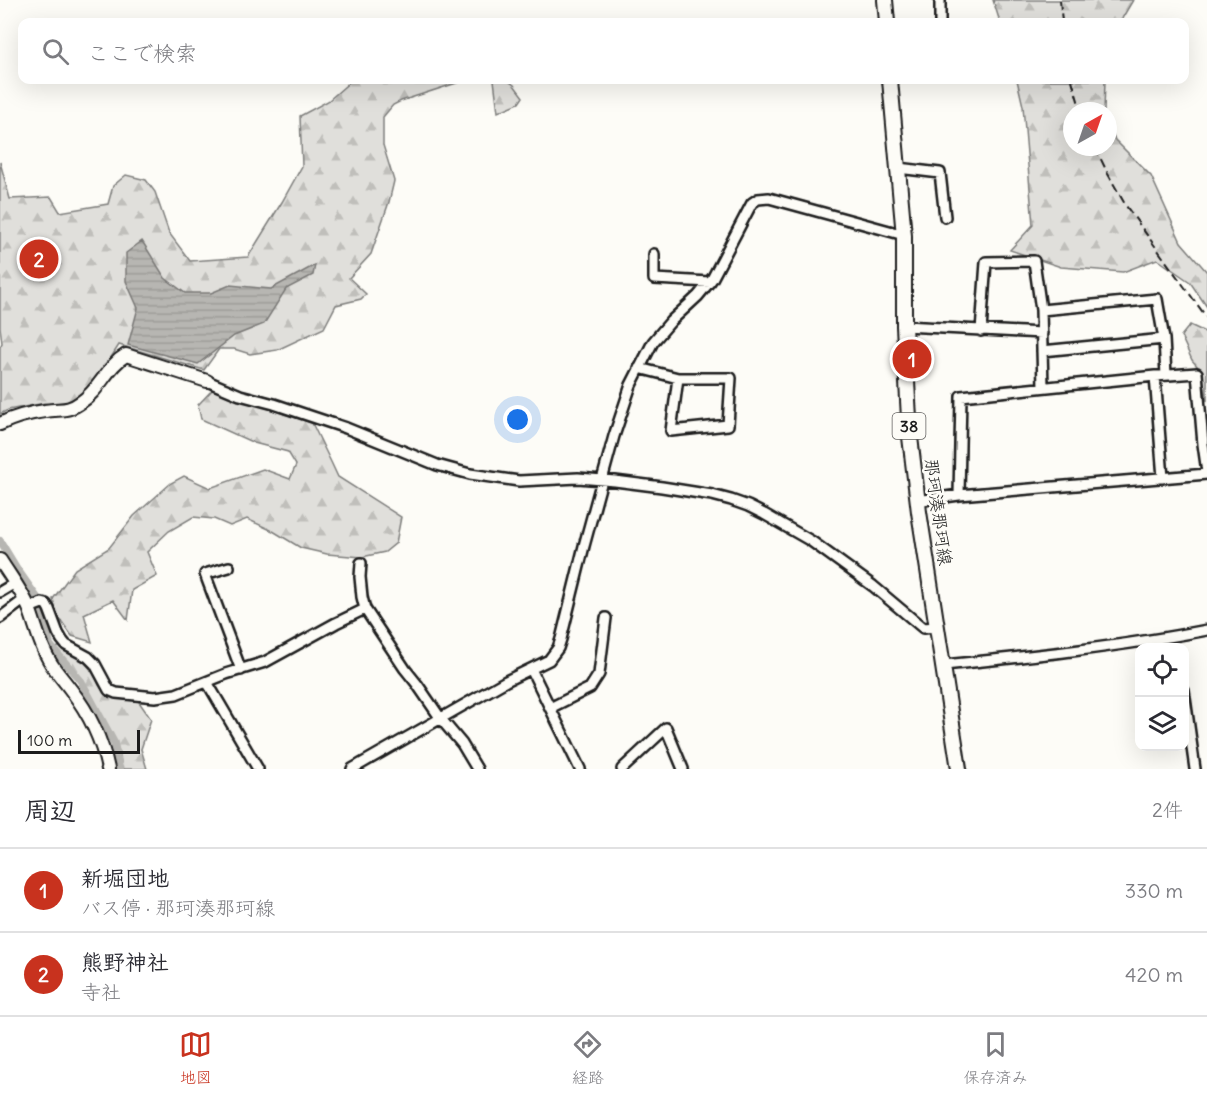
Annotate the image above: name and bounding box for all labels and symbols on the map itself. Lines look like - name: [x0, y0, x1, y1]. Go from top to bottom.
- north arrow: [1063, 102, 1117, 156]
- pin: 2: [20, 236, 58, 282]
- pin: 1: [892, 336, 932, 382]
- your location: [503, 405, 532, 434]
- road number: 38: [892, 413, 926, 439]
- street label: 那珂湊那珂線: [920, 457, 957, 567]
- scale bar: [18, 727, 140, 754]

